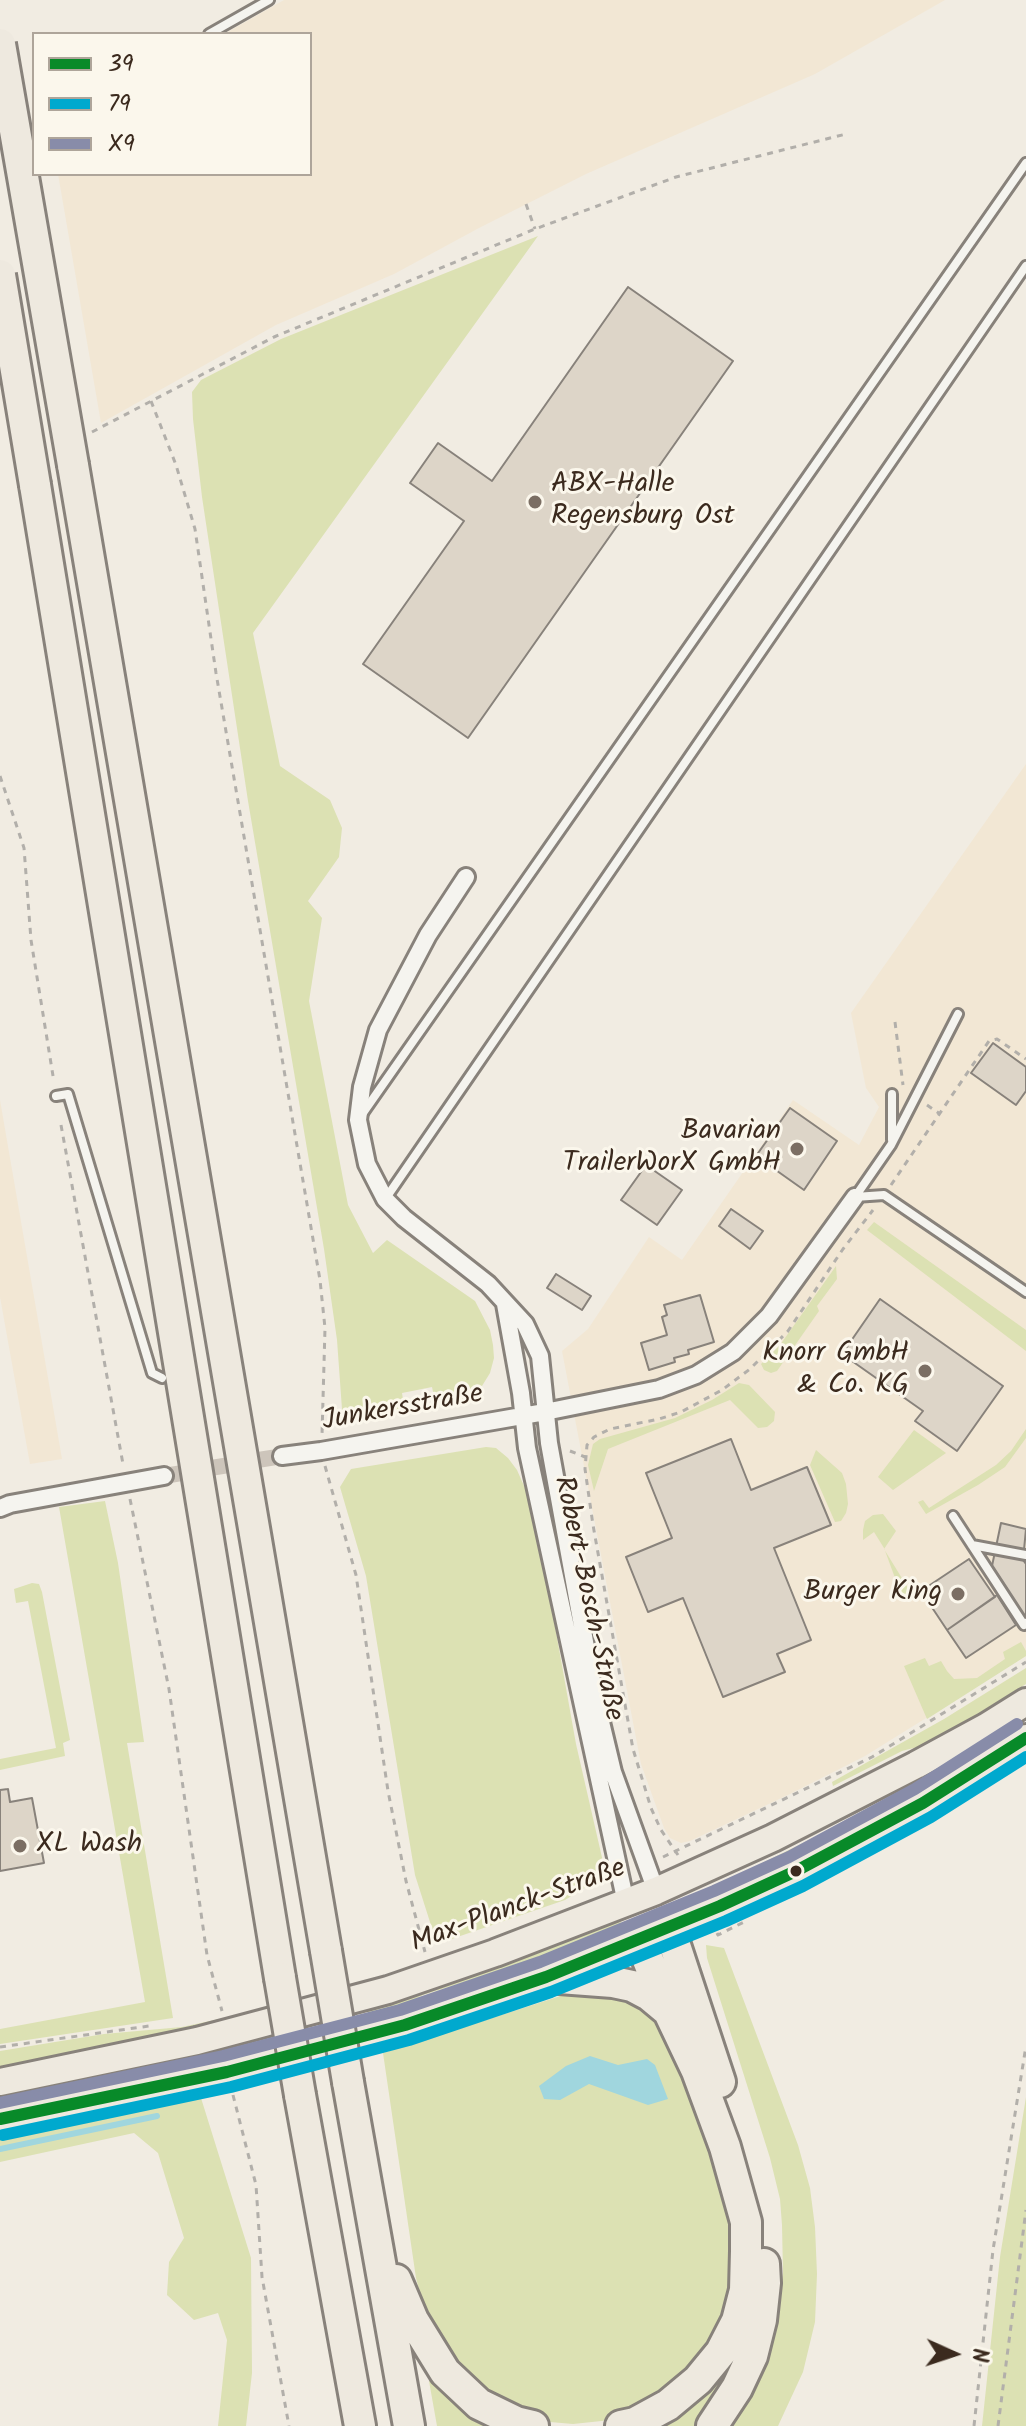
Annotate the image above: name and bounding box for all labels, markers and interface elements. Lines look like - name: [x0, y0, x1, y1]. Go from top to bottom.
- legend: [32, 32, 312, 176]
- text: 39: [108, 45, 133, 84]
- text: 79: [108, 85, 131, 124]
- text: X9: [108, 125, 135, 164]
- place label: ABX-Halle Regensburg Ost: [551, 469, 735, 535]
- marker: ABX-Halle Regensburg Ost: [526, 493, 544, 511]
- place label: Bavarian TrailerWorX GmbH: [563, 1116, 781, 1182]
- marker: Bavarian TrailerWorX GmbH: [788, 1140, 806, 1158]
- place label: Knorr GmbH & Co. KG: [762, 1338, 909, 1404]
- marker: Knorr GmbH & Co. KG: [916, 1362, 934, 1380]
- street label: Junkersstraße: [320, 1379, 486, 1441]
- street label: Robert-Bosch-Straße: [544, 1474, 628, 1724]
- place label: Burger King: [804, 1577, 942, 1611]
- marker: Burger King: [949, 1585, 967, 1603]
- place label: XL Wash: [36, 1829, 142, 1863]
- marker: XL Wash: [11, 1837, 29, 1855]
- street label: Max-Planck-Straße: [407, 1854, 631, 1962]
- unlabelled marker: [788, 1863, 804, 1879]
- north arrow: [914, 2314, 994, 2394]
- text: N: [961, 2347, 996, 2363]

